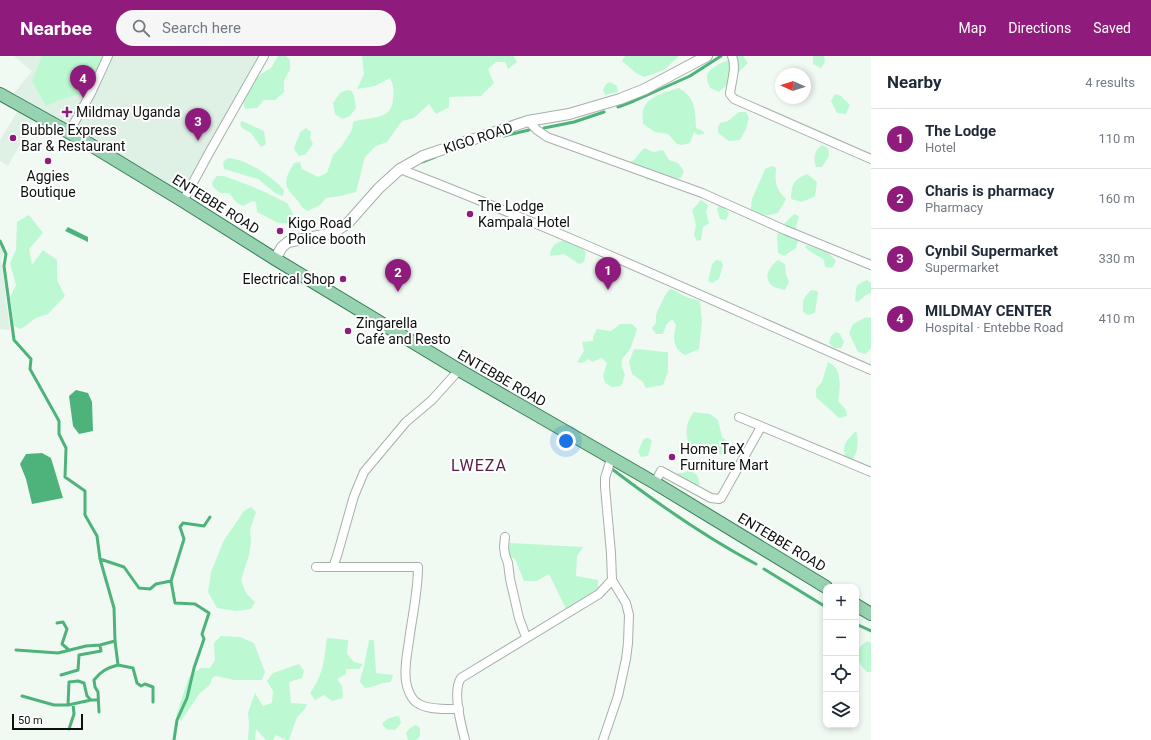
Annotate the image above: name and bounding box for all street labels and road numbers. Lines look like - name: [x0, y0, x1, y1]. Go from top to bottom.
- street label: KIGO ROAD: [441, 119, 515, 157]
- street label: ENTEBBE ROAD: [170, 171, 262, 237]
- street label: ENTEBBE ROAD: [455, 346, 549, 410]
- street label: ENTEBBE ROAD: [735, 510, 829, 574]

